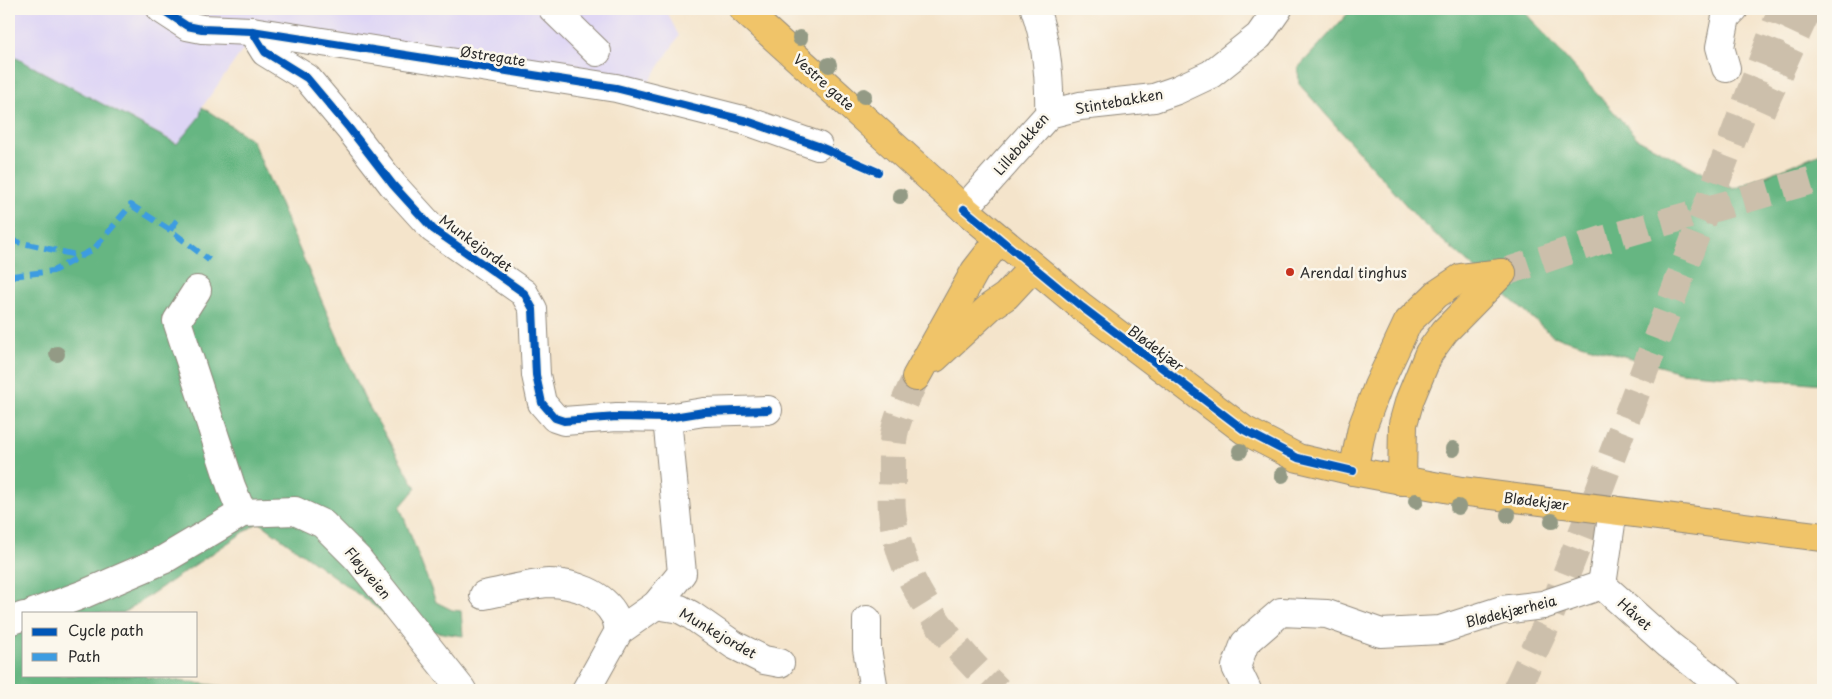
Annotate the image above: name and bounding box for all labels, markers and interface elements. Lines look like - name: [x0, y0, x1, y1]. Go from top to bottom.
- street label: Østregate: [459, 40, 527, 72]
- street label: Vestre gate: [789, 49, 859, 115]
- street label: Stintebakken: [1073, 83, 1165, 119]
- street label: Lillebakken: [989, 108, 1053, 180]
- street label: Munkejordet: [435, 209, 517, 277]
- place label: Arendal tinghus: [1300, 262, 1407, 283]
- marker: Arendal tinghus: [1284, 266, 1296, 278]
- street label: Blødekjær: [1124, 320, 1189, 376]
- street label: Blødekjær: [1502, 487, 1570, 515]
- street label: Fløyveien: [340, 542, 396, 604]
- street label: Blødekjærheia: [1463, 589, 1559, 632]
- street label: Håvet: [1613, 593, 1657, 635]
- street label: Munkejordet: [676, 602, 761, 664]
- legend: [22, 612, 198, 676]
- text: Cycle path: [68, 618, 144, 641]
- text: Path: [68, 644, 100, 667]

